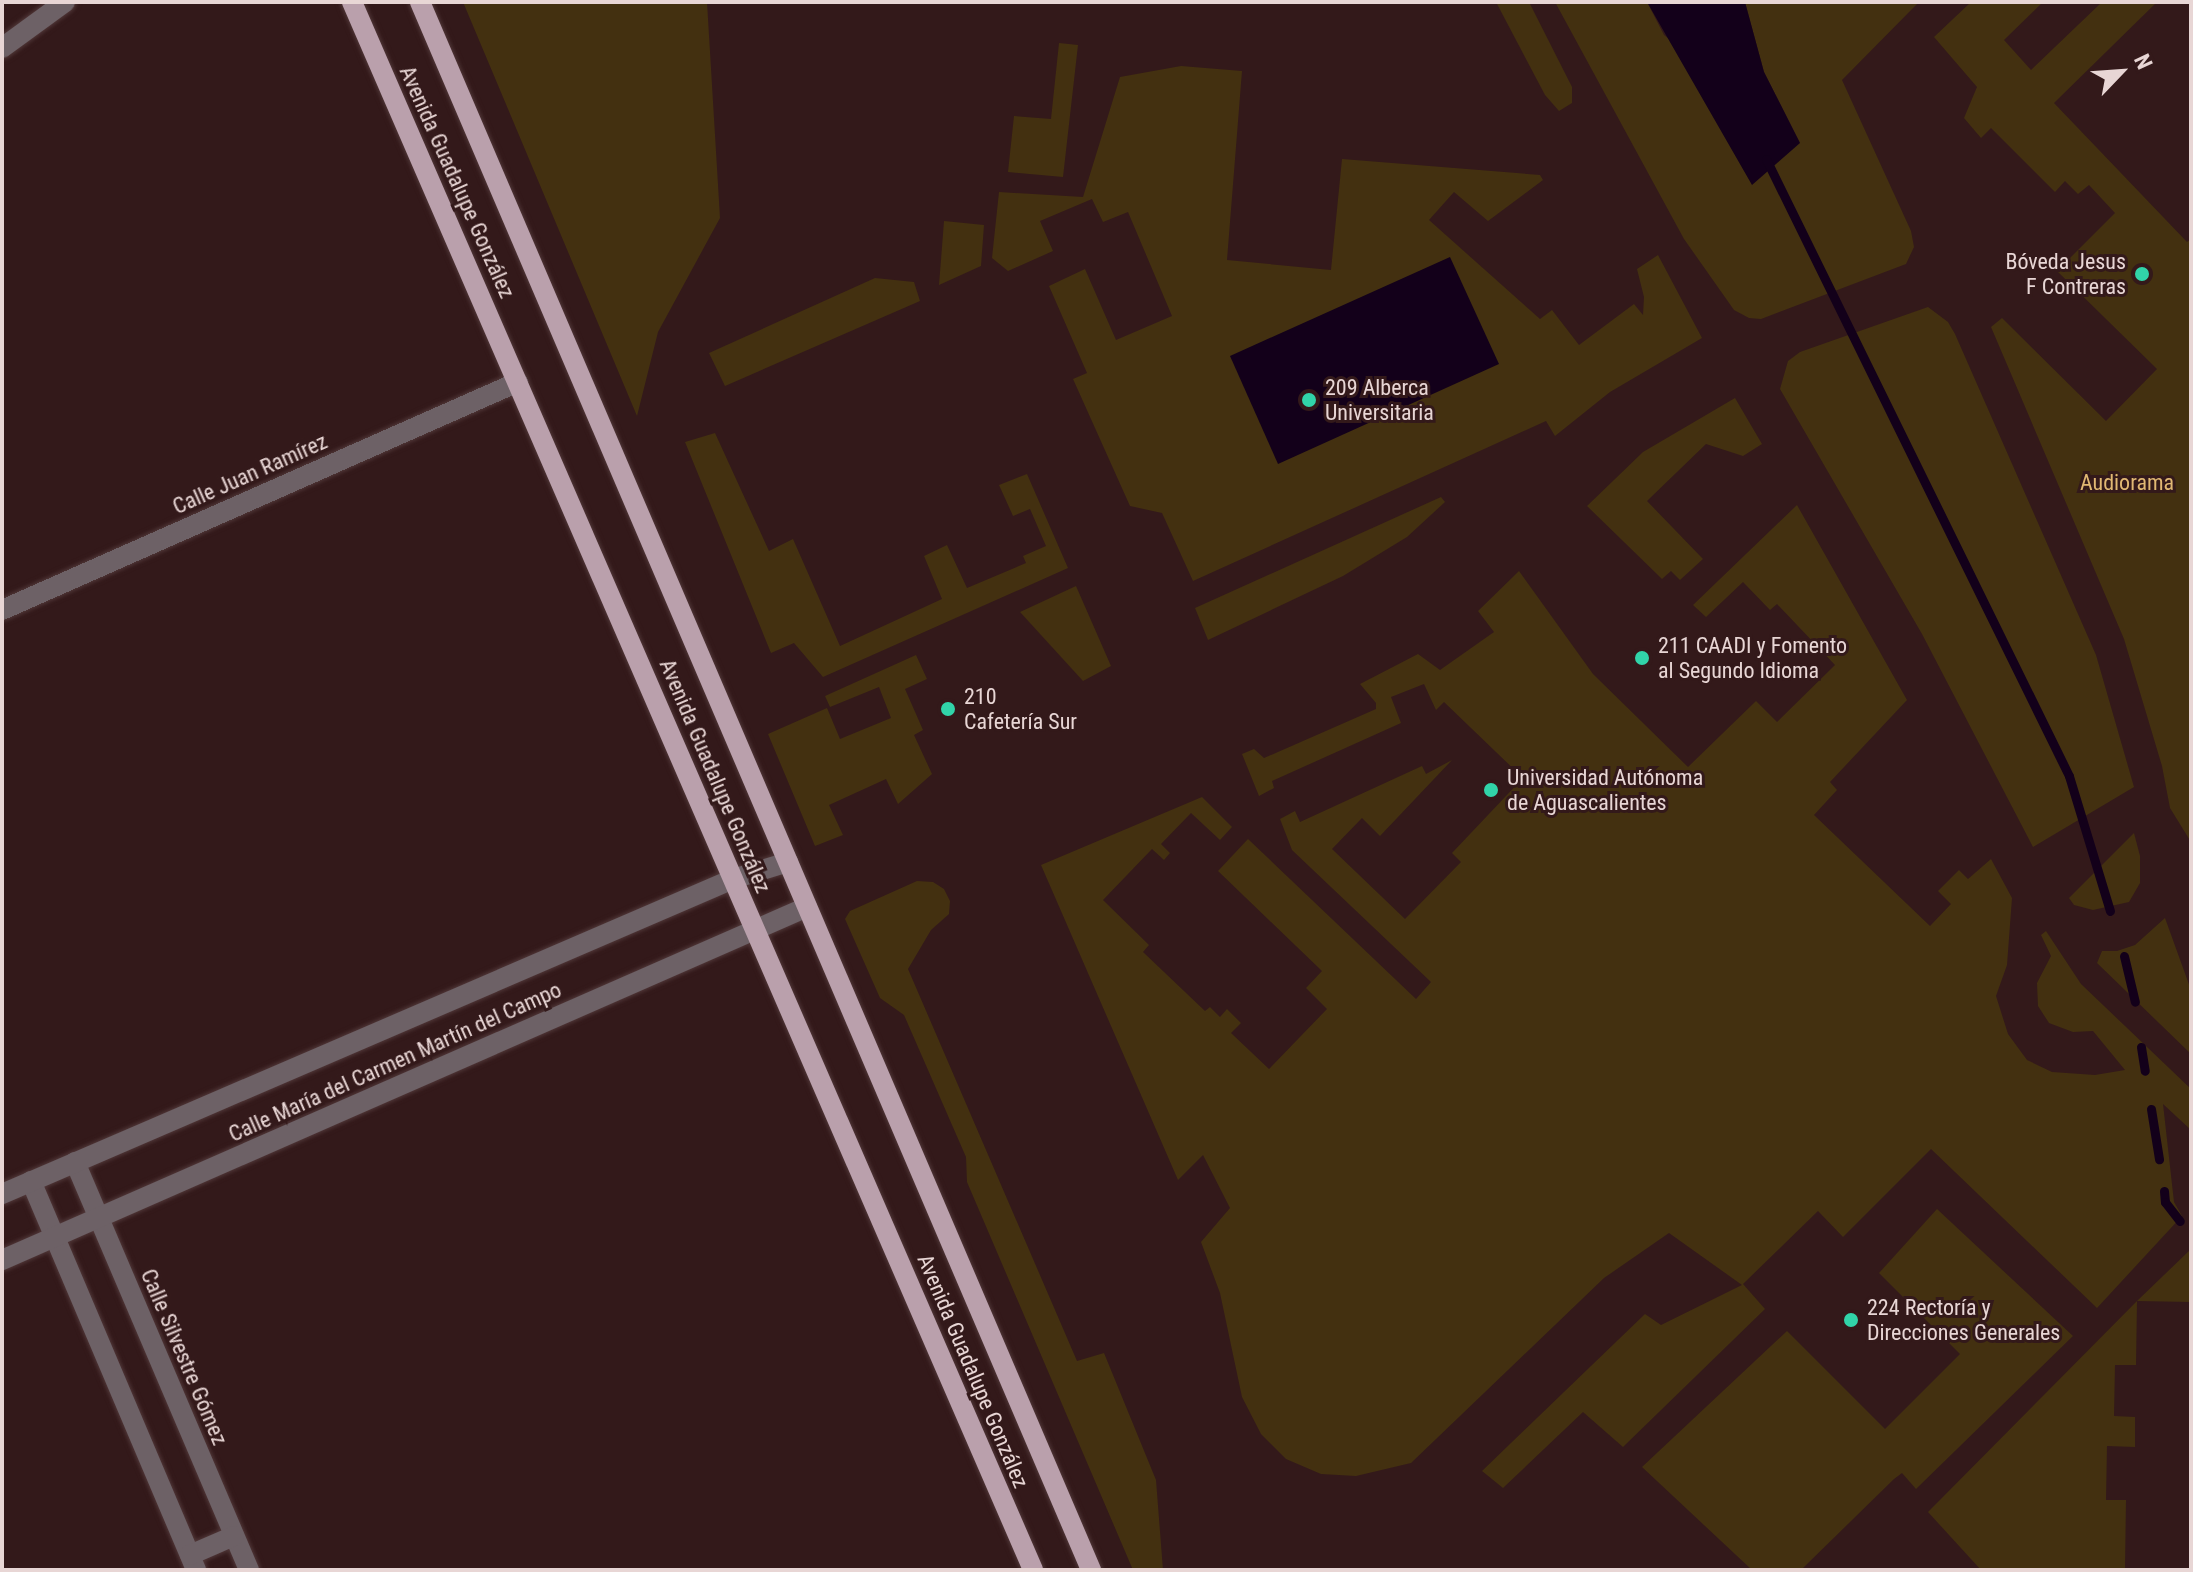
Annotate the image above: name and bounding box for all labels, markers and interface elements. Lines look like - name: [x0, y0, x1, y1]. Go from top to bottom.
- north arrow: [2081, 32, 2161, 112]
- text: N: [2129, 50, 2157, 73]
- street label: Avenida Guadalupe González: [394, 62, 520, 302]
- place label: Bóveda Jesus F Contreras: [2005, 248, 2126, 300]
- marker: Bóveda Jesus F Contreras: [2133, 265, 2151, 283]
- place label: 209 Alberca Universitaria: [1325, 374, 1434, 426]
- marker: 209 Alberca Universitaria: [1300, 391, 1318, 409]
- street label: Calle Juan Ramírez: [169, 428, 331, 520]
- park label: Audiorama: [2080, 470, 2174, 496]
- place label: 211 CAADI y Fomento al Segundo Idioma: [1658, 632, 1847, 684]
- marker: 211 CAADI y Fomento al Segundo Idioma: [1633, 649, 1651, 667]
- street label: Avenida Guadalupe González: [654, 655, 776, 897]
- place label: 210 Cafetería Sur: [964, 683, 1077, 734]
- marker: 210 Cafetería Sur: [939, 700, 957, 718]
- place label: Universidad Autónoma de Aguascalientes: [1507, 764, 1703, 816]
- marker: Universidad Autónoma de Aguascalientes: [1482, 781, 1500, 799]
- street label: Calle María del Carmen Martín del Campo: [225, 976, 565, 1148]
- street label: Avenida Guadalupe González: [912, 1250, 1034, 1492]
- street label: Calle Silvestre Gómez: [135, 1265, 233, 1449]
- place label: 224 Rectoría y Direcciones Generales: [1867, 1294, 2060, 1346]
- marker: 224 Rectoría y Direcciones Generales: [1842, 1311, 1860, 1329]

